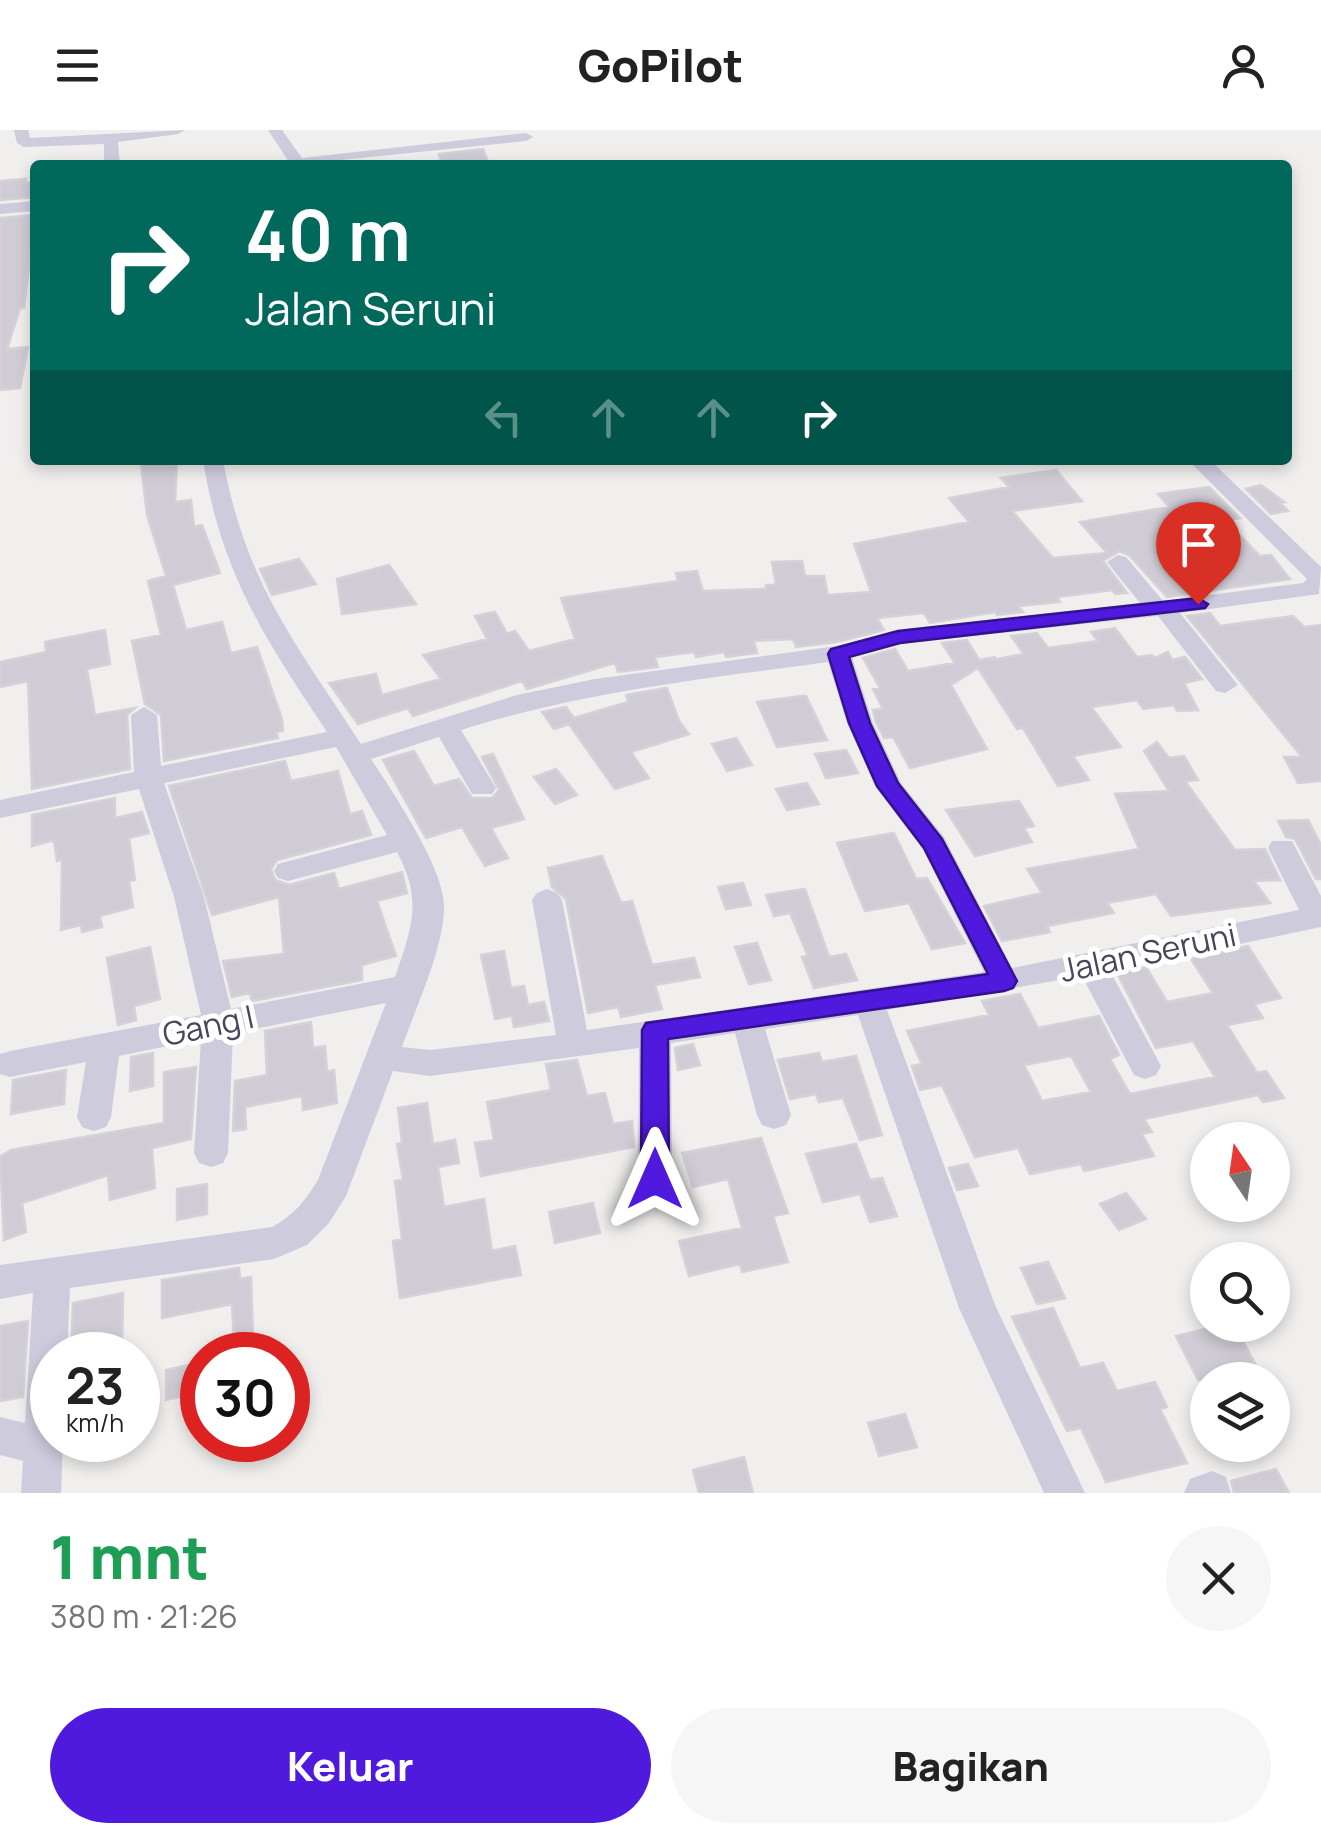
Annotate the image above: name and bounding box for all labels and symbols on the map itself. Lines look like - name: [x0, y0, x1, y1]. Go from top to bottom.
- pin: [1156, 502, 1241, 605]
- street label: Jalan Seruni: [1056, 912, 1240, 992]
- street label: Gang I: [158, 994, 258, 1056]
- north arrow: [1190, 1122, 1290, 1222]
- position arrow: [603, 1127, 707, 1231]
- speed limit sign: 30: [180, 1332, 310, 1462]

